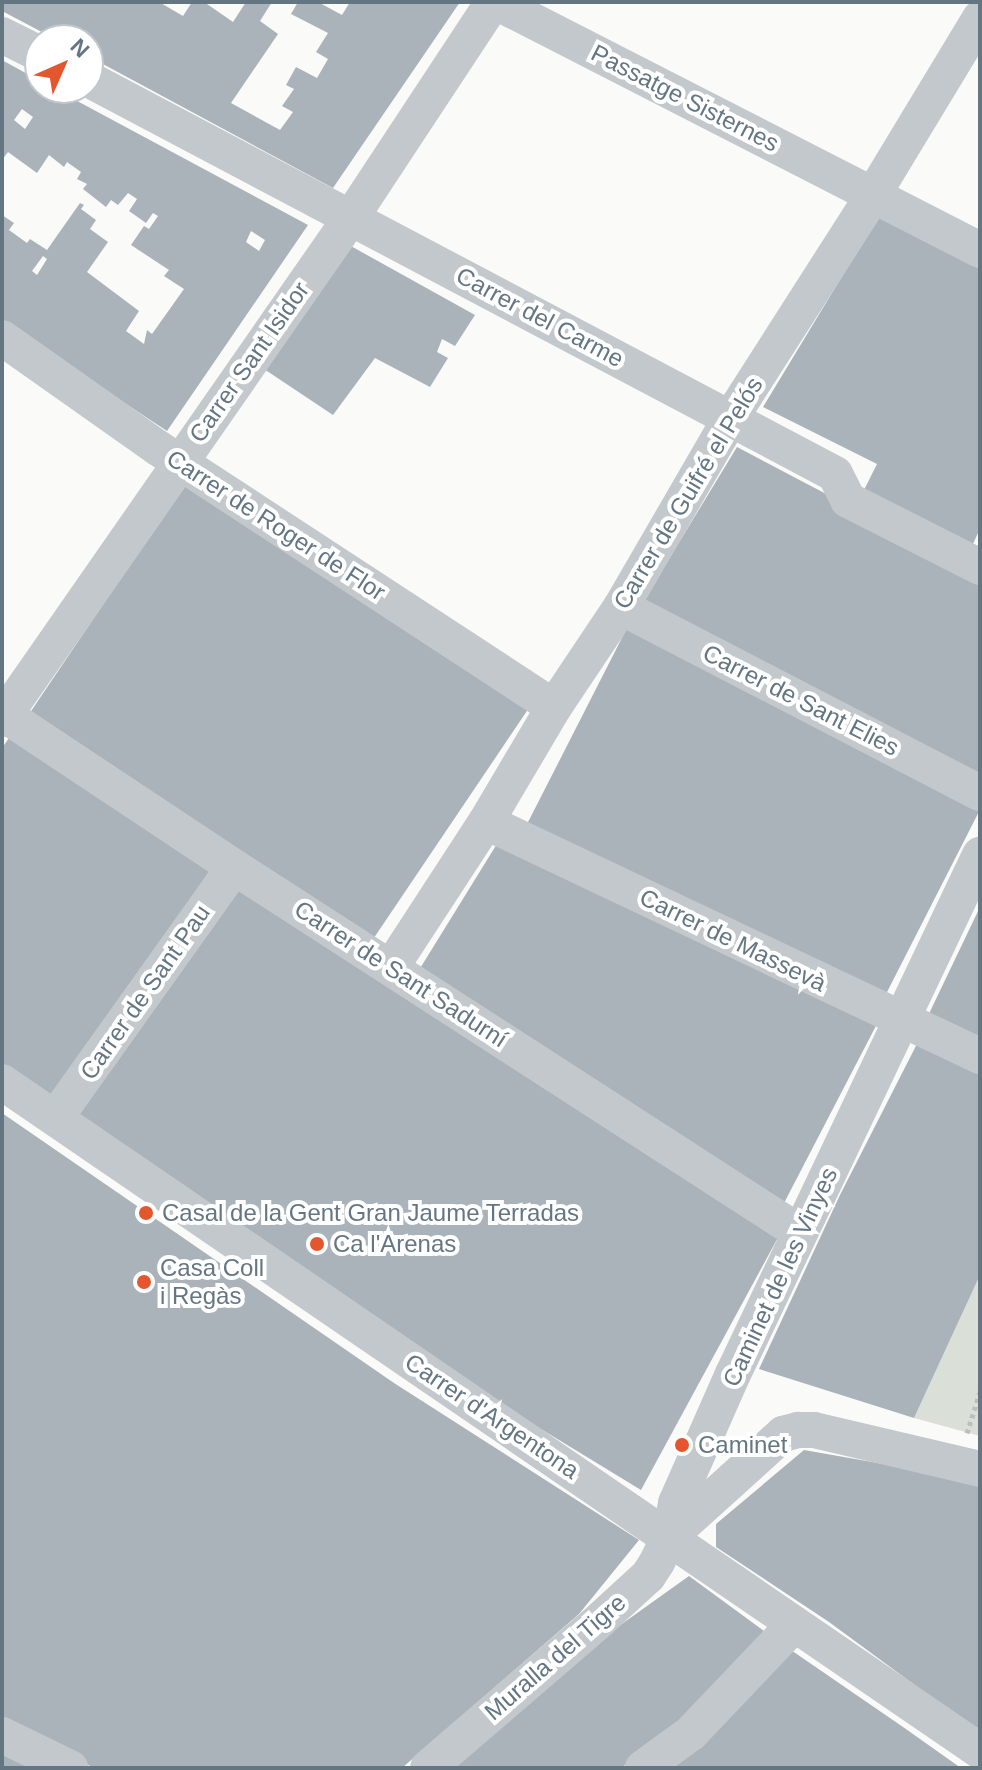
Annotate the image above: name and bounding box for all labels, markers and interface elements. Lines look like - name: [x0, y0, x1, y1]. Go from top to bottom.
- north arrow: [24, 24, 104, 104]
- text: N: [65, 34, 94, 63]
- street label: Passatge Sisternes: [586, 38, 784, 158]
- street label: Carrer del Carme: [451, 261, 629, 373]
- street label: Carrer Sant Isidor: [183, 276, 315, 448]
- street label: Carrer de Guifré el Pelós: [607, 372, 769, 614]
- street label: Carrer de Roger de Flor: [161, 444, 391, 606]
- street label: Carrer de Sant Elies: [698, 638, 904, 762]
- street label: Carrer de Massevà: [635, 882, 831, 998]
- street label: Carrer de Sant Sadurní: [289, 894, 513, 1054]
- street label: Carrer de Sant Pau: [74, 899, 216, 1085]
- street label: Caminet de les Vinyes: [717, 1163, 843, 1391]
- place label: Casal de la Gent Gran Jaume Terradas: [162, 1199, 580, 1227]
- marker: Casal de la Gent Gran Jaume Terradas: [137, 1204, 155, 1222]
- place label: Ca l'Arenas: [333, 1230, 456, 1258]
- marker: Ca l'Arenas: [308, 1235, 326, 1253]
- place label: Casa Coll i Regàs: [160, 1254, 264, 1310]
- marker: Casa Coll i Regàs: [135, 1273, 153, 1291]
- street label: Carrer d'Argentona: [400, 1347, 584, 1485]
- place label: Caminet: [698, 1431, 787, 1459]
- marker: Caminet: [673, 1436, 691, 1454]
- street label: Muralla del Tigre: [478, 1588, 632, 1726]

